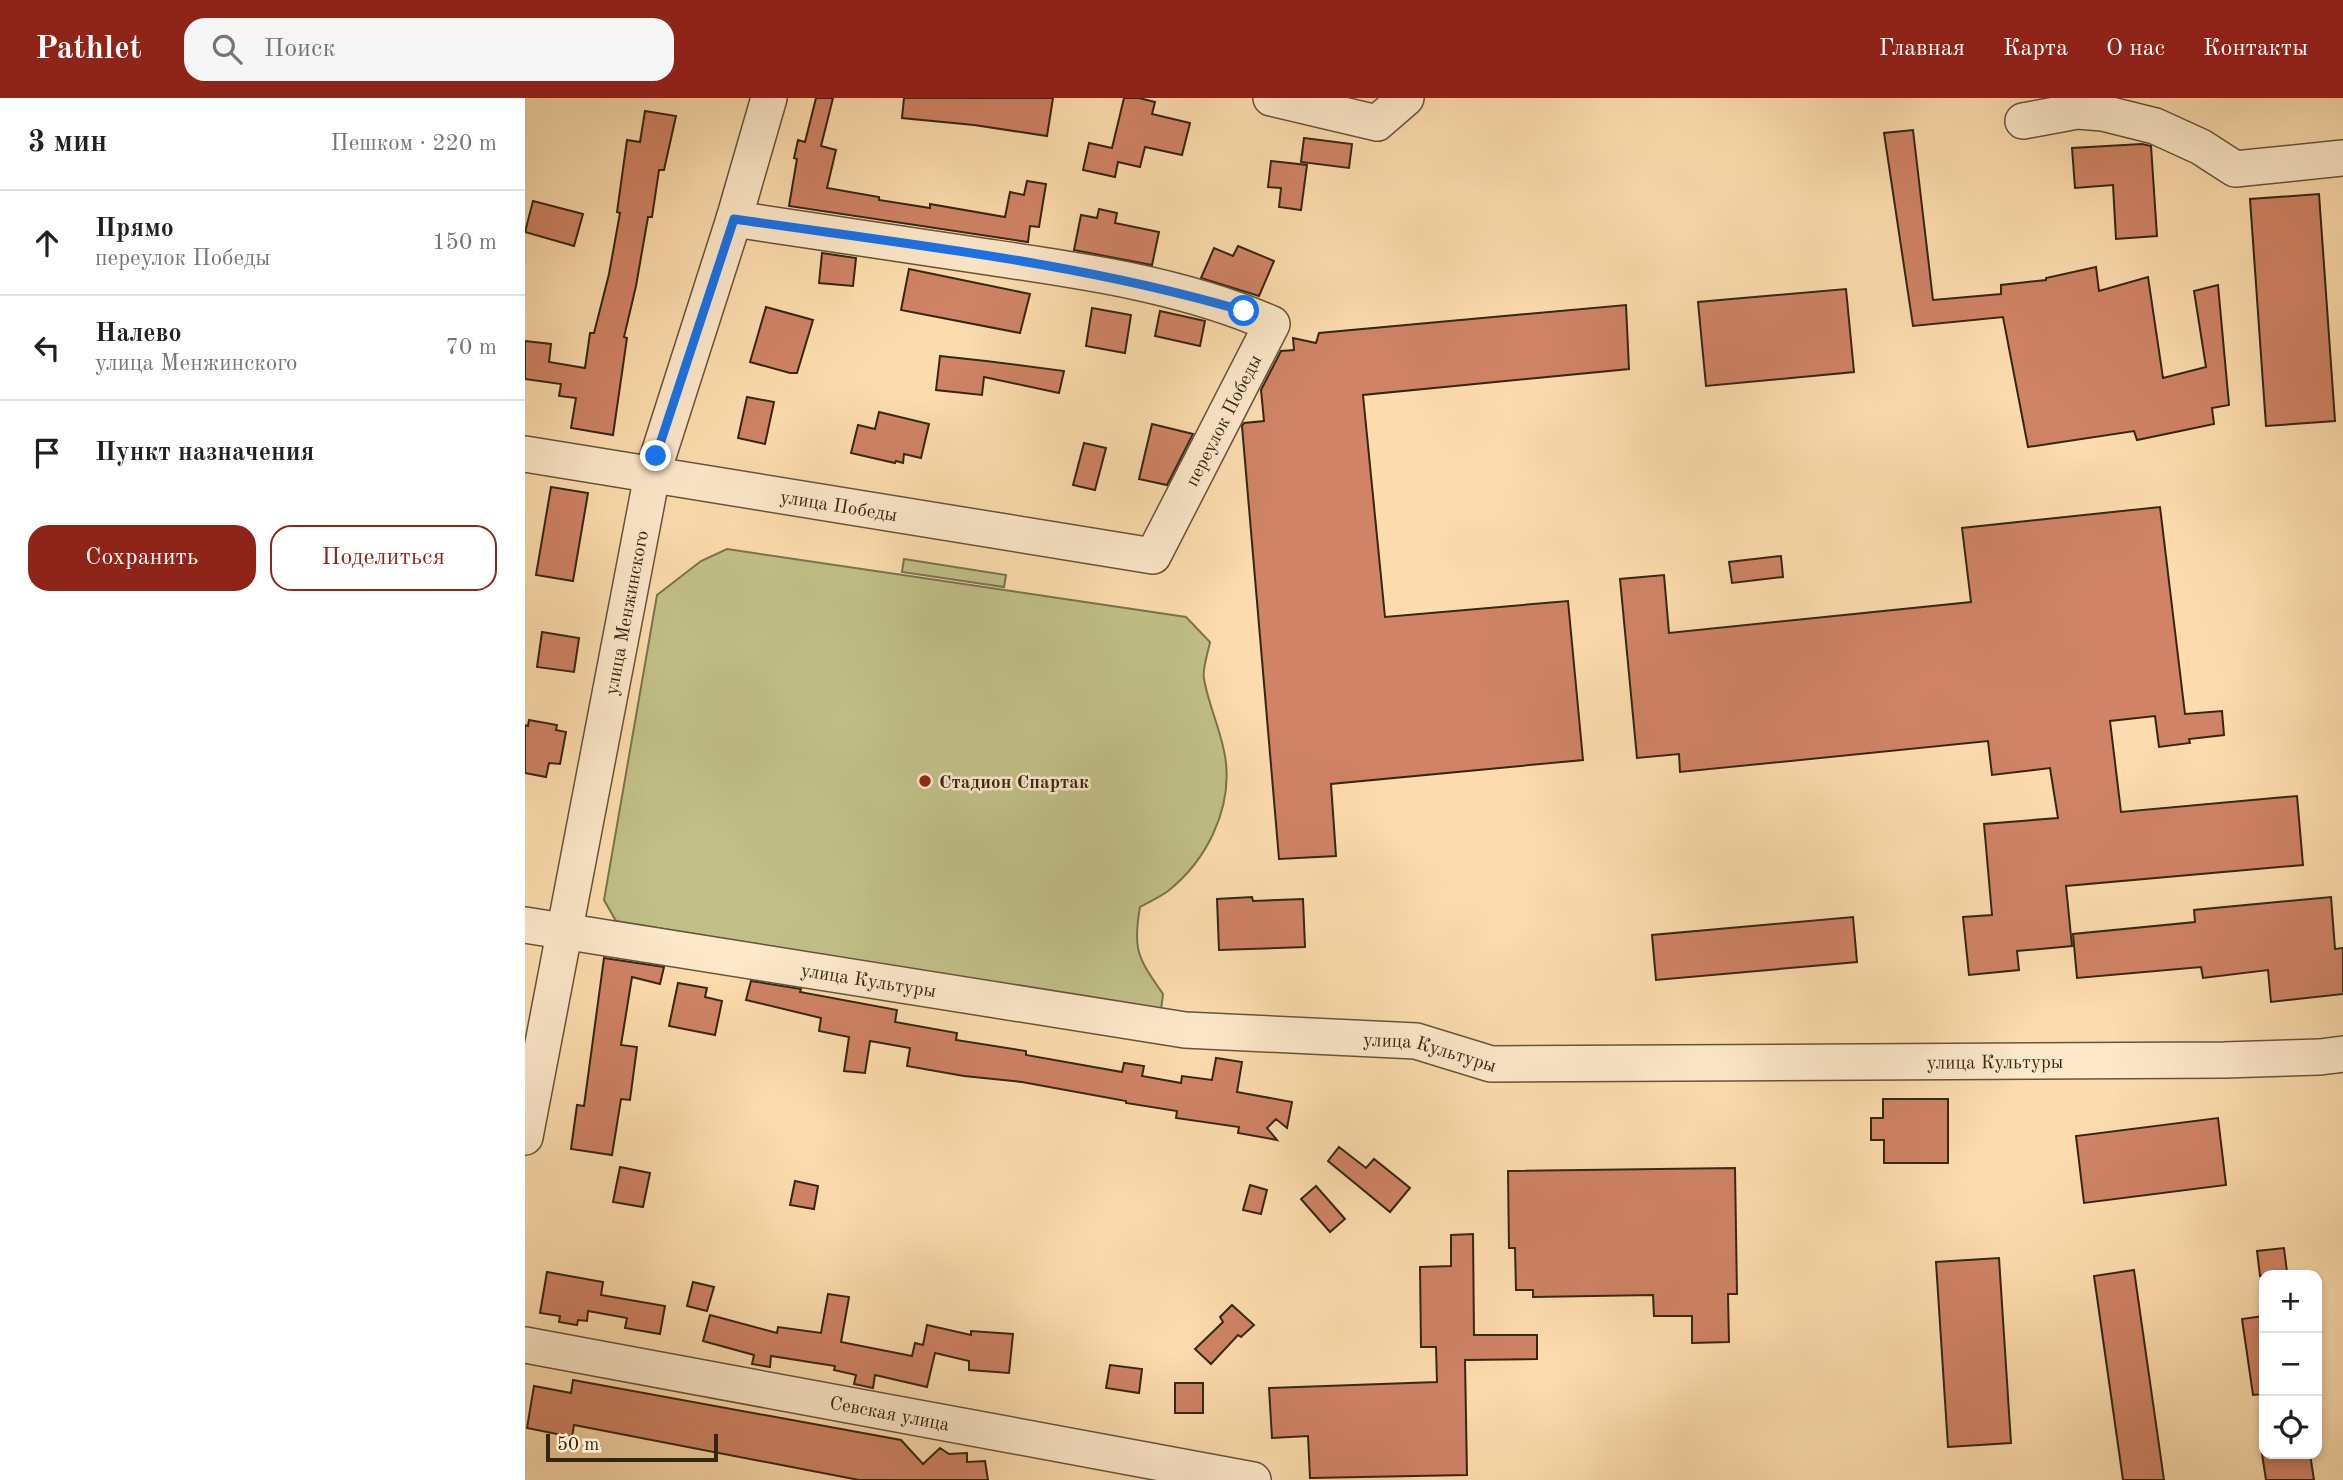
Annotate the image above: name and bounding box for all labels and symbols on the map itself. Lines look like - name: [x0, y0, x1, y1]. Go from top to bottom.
- route start: [1228, 295, 1259, 326]
- street label: переулок Победы: [1183, 352, 1267, 490]
- route end: [640, 440, 671, 471]
- street label: улица Победы: [779, 489, 898, 526]
- street label: улица Менжинского: [603, 529, 653, 697]
- marker: Стадион Спартак: [917, 773, 933, 789]
- place label: Стадион Спартак: [939, 774, 1089, 793]
- street label: улица Культуры: [799, 962, 937, 1002]
- street label: улица Культуры: [1363, 1031, 1498, 1077]
- street label: улица Культуры: [1927, 1054, 2063, 1074]
- street label: Севская улица: [828, 1395, 951, 1436]
- scale bar: [546, 1431, 717, 1463]

